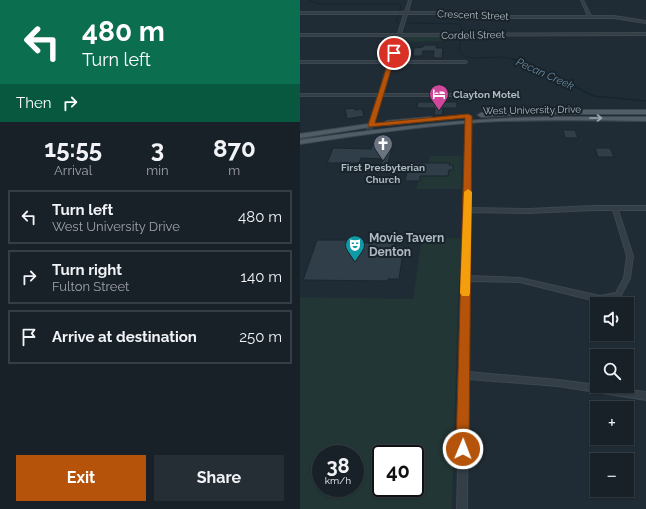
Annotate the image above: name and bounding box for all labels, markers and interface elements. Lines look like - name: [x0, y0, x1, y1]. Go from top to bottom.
- street label: Crescent Street: [437, 8, 510, 22]
- text: 480 m: [82, 15, 165, 48]
- icon: left: [16, 16, 68, 68]
- street label: Cordell Street: [441, 29, 506, 41]
- pin: [377, 36, 411, 70]
- icon: arrive: [383, 42, 405, 64]
- text: Turn left: [82, 49, 151, 70]
- water label: Pecan Creek: [514, 55, 576, 93]
- hotel icon: Clayton Motel: [428, 83, 450, 111]
- place label: Clayton Motel: [453, 89, 521, 100]
- icon: right: [59, 92, 81, 114]
- text: Then: [16, 94, 51, 112]
- street label: West University Drive: [483, 104, 581, 116]
- one-way arrow: [589, 114, 602, 122]
- church icon: First Presbyterian Church: [372, 133, 394, 161]
- text: 15:55: [44, 134, 102, 163]
- text: 3: [151, 134, 164, 163]
- text: 870: [213, 134, 256, 163]
- place label: First Presbyterian Church: [341, 162, 425, 185]
- text: Arrival: [54, 163, 92, 178]
- text: min: [146, 163, 169, 178]
- text: m: [228, 163, 240, 178]
- text: Turn left: [52, 201, 113, 219]
- icon: left: [18, 206, 40, 228]
- text: 480 m: [238, 208, 282, 226]
- text: West University Drive: [52, 219, 180, 234]
- place label: Movie Tavern Denton: [369, 231, 444, 259]
- theatre icon: Movie Tavern Denton: [344, 234, 366, 262]
- text: Turn right: [52, 261, 122, 279]
- icon: right: [18, 266, 40, 288]
- text: 140 m: [241, 268, 282, 286]
- text: Fulton Street: [52, 279, 129, 294]
- map controls: [590, 297, 634, 497]
- button: sound: [590, 297, 634, 341]
- icon: arrive: [18, 326, 40, 348]
- text: Arrive at destination: [52, 328, 197, 346]
- text: 250 m: [239, 328, 282, 346]
- button: search: [590, 349, 634, 393]
- button: +: [590, 401, 634, 445]
- position arrow: [442, 428, 484, 470]
- speed limit sign: 40: [372, 445, 424, 497]
- button: −: [590, 453, 634, 497]
- text: 38: [326, 454, 350, 478]
- button: Exit: [16, 455, 146, 501]
- button: Share: [154, 455, 284, 501]
- text: km/h: [325, 475, 351, 486]

